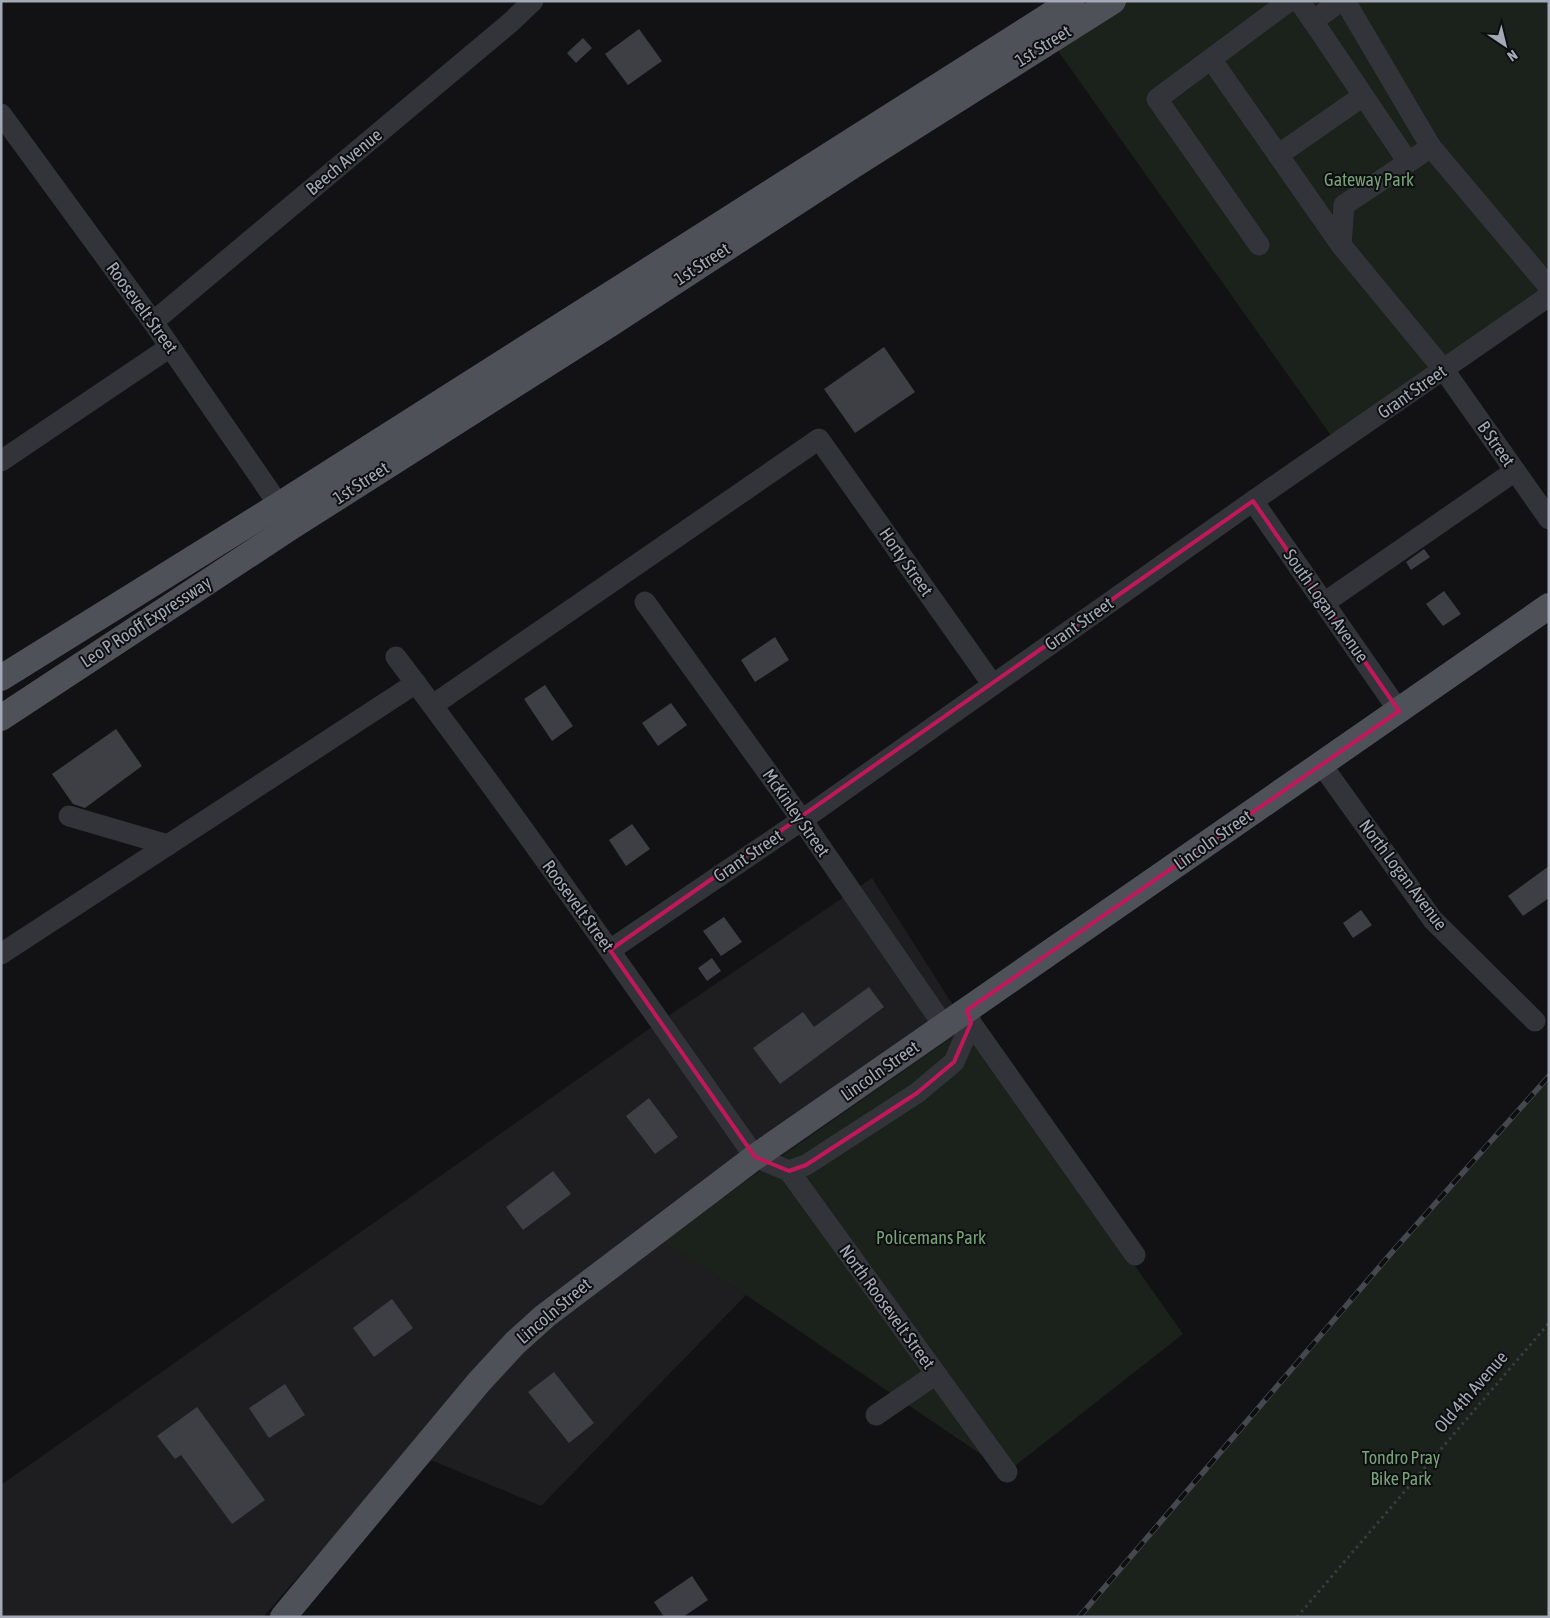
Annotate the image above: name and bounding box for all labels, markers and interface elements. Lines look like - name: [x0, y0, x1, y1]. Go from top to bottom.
- street label: 1st Street: [1011, 20, 1075, 71]
- north arrow: [1480, 20, 1530, 70]
- text: N: [1504, 47, 1520, 65]
- street label: Beech Avenue: [302, 124, 386, 199]
- park label: Gateway Park: [1324, 169, 1414, 190]
- street label: 1st Street: [670, 238, 733, 289]
- street label: Roosevelt Street: [102, 258, 183, 357]
- street label: Grant Street: [1373, 360, 1450, 423]
- street label: B Street: [1473, 417, 1519, 470]
- street label: 1st Street: [329, 457, 392, 508]
- street label: Horty Street: [875, 523, 938, 600]
- street label: South Logan Avenue: [1280, 545, 1373, 666]
- street label: Leo P Rooff Expressway: [77, 572, 215, 672]
- street label: Grant Street: [1040, 592, 1117, 655]
- street label: McKinley Street: [758, 765, 834, 861]
- street label: Lincoln Street: [1170, 805, 1256, 874]
- street label: North Logan Avenue: [1355, 815, 1452, 934]
- street label: Grant Street: [709, 825, 786, 886]
- street label: Roosevelt Street: [538, 856, 619, 955]
- street label: Lincoln Street: [837, 1036, 923, 1105]
- park label: Policemans Park: [876, 1227, 986, 1248]
- street label: North Roosevelt Street: [835, 1241, 939, 1373]
- street label: Lincoln Street: [512, 1274, 595, 1348]
- street label: Old 4th Avenue: [1430, 1347, 1512, 1437]
- park label: Tondro Pray Bike Park: [1362, 1447, 1440, 1489]

